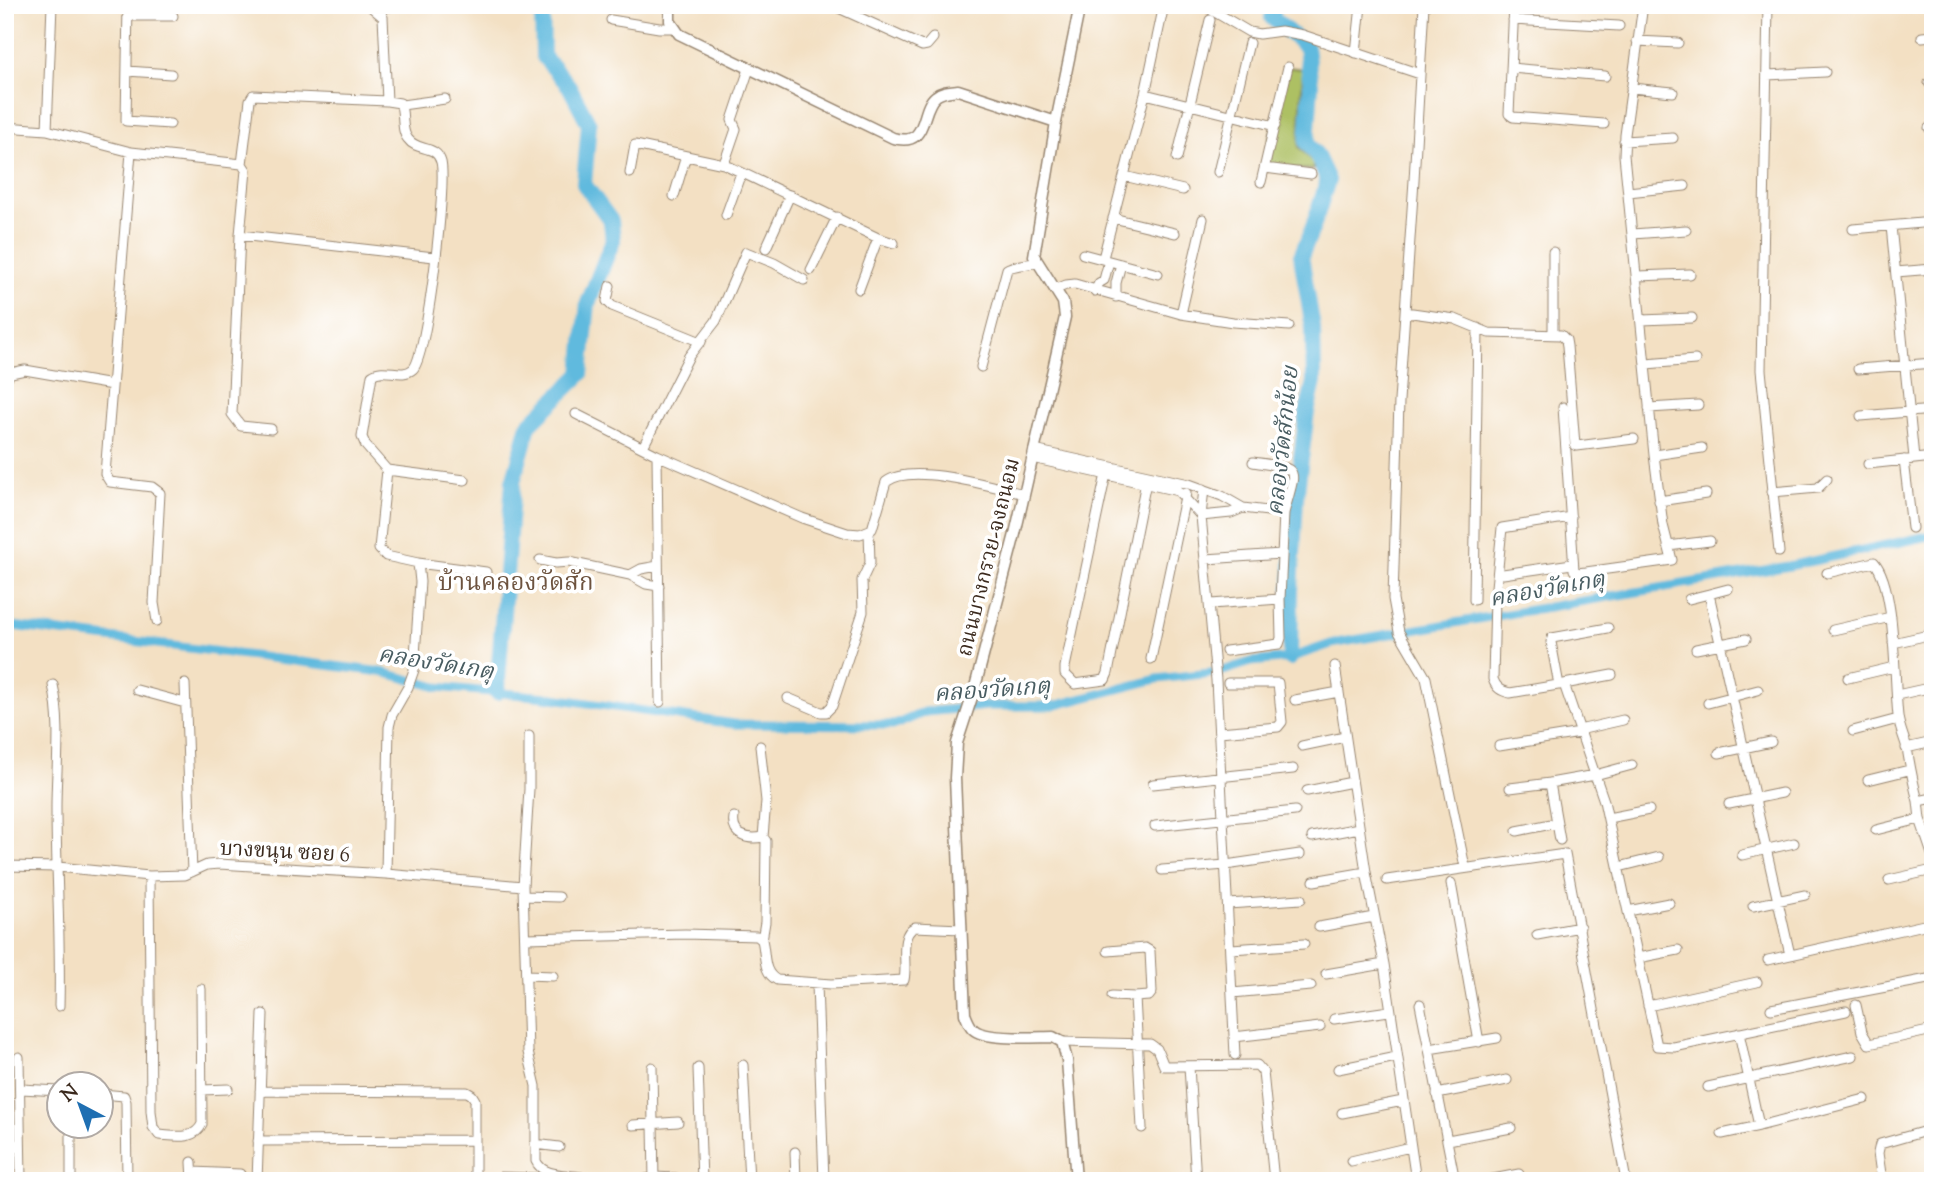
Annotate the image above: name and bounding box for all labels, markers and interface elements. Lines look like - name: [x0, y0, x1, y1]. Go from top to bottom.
- water label: คลองวัดสักน้อย: [1260, 364, 1309, 518]
- street label: ถนนบางกรวย-จงถนอม: [951, 455, 1029, 660]
- water label: คลองวัดเกตุ: [1487, 564, 1608, 617]
- district label: บ้านคลองวัดสัก: [438, 567, 594, 601]
- water label: คลองวัดเกตุ: [376, 639, 496, 690]
- water label: คลองวัดเกตุ: [933, 671, 1052, 712]
- street label: บางขนุน ซอย 6: [219, 835, 351, 871]
- north arrow: [46, 1070, 116, 1140]
- text: N: [56, 1079, 85, 1109]

